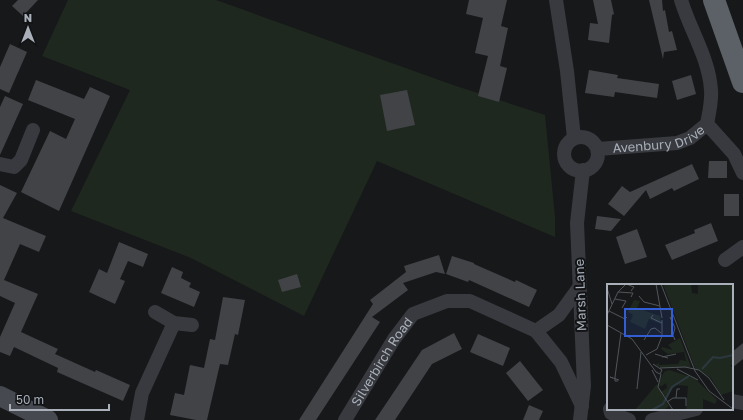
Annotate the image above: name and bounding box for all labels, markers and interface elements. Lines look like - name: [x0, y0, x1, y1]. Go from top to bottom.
- north arrow: [8, 8, 48, 48]
- text: N: [24, 11, 32, 24]
- street label: Avenbury Drive: [612, 122, 708, 156]
- street label: Marsh Lane: [571, 259, 589, 331]
- inset map: [607, 284, 733, 410]
- street label: Silverbirch Road: [347, 314, 416, 409]
- scale bar: [10, 386, 109, 412]
- text: 50 m: [16, 392, 44, 407]

